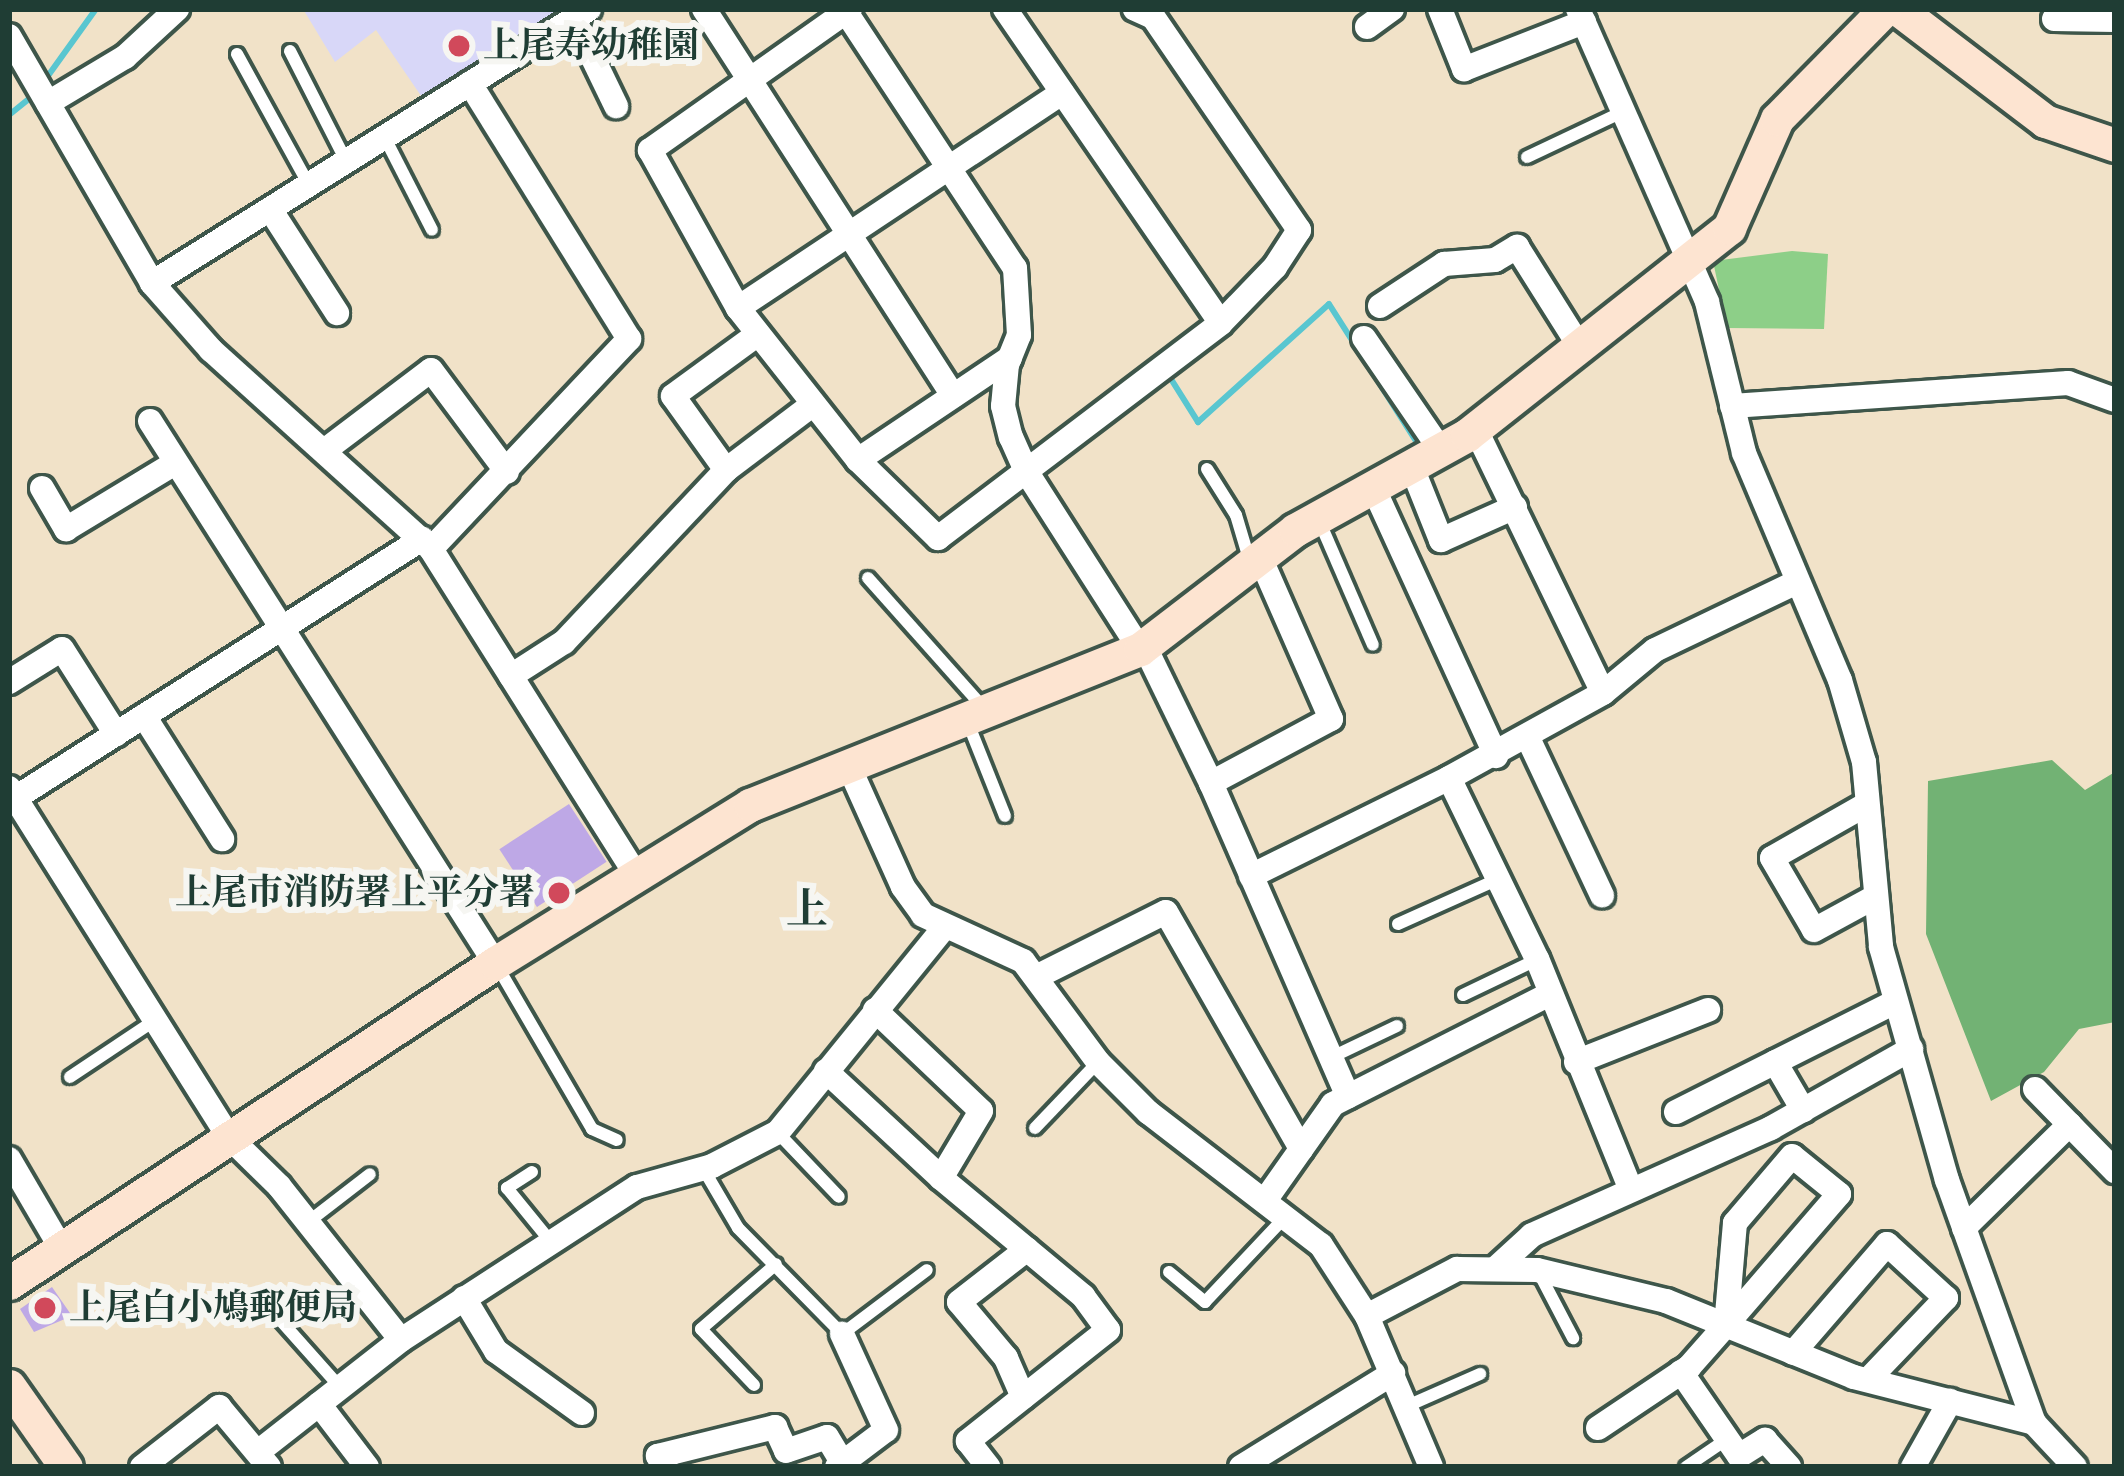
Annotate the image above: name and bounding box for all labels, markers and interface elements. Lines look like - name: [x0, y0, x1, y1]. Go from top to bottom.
- place label: 上尾寿幼稚園: [483, 24, 699, 68]
- marker: 上尾寿幼稚園: [446, 33, 472, 59]
- place label: 上尾市消防署上平分署: [175, 871, 535, 915]
- marker: 上尾市消防署上平分署: [546, 880, 572, 906]
- district label: 上: [786, 884, 828, 934]
- place label: 上尾白小鳩郵便局: [69, 1286, 357, 1330]
- marker: 上尾白小鳩郵便局: [32, 1295, 58, 1321]

